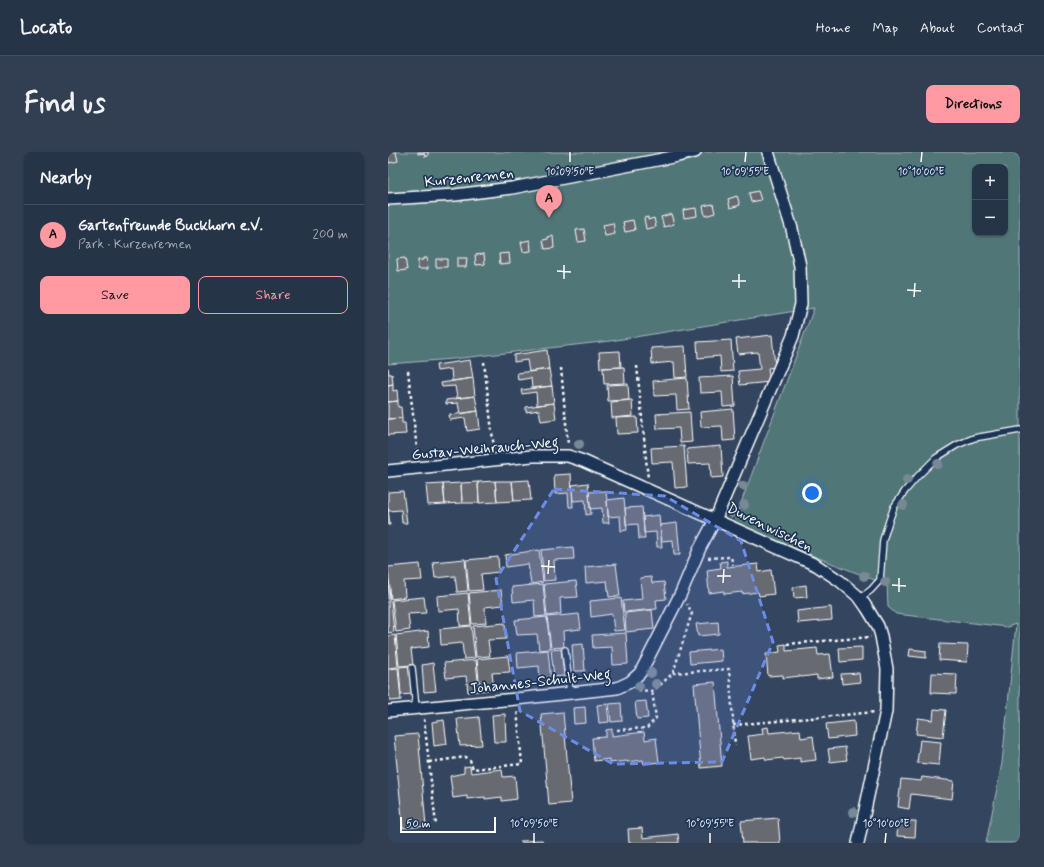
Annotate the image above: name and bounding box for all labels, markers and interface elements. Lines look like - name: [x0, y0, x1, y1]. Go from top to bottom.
- text: Locato: [20, 15, 72, 40]
- text: Home: [816, 19, 850, 37]
- text: Map: [872, 19, 898, 37]
- text: About: [920, 19, 955, 37]
- text: Contact: [977, 19, 1024, 37]
- button: Directions: [926, 85, 1020, 123]
- text: Find us: [24, 86, 105, 123]
- street label: Kurzenremen: [424, 163, 515, 193]
- map controls: [972, 164, 1008, 236]
- button: +: [972, 164, 1008, 200]
- text: 10°09'50"E: [546, 165, 594, 179]
- text: 10°09'55"E: [721, 165, 769, 179]
- text: 10°10'00"E: [898, 165, 944, 179]
- text: Nearby: [40, 167, 92, 189]
- pin: A: [536, 185, 562, 218]
- button: −: [972, 200, 1008, 236]
- text: Gartenfreunde Buckhorn e.V.: [78, 216, 263, 236]
- text: A: [49, 226, 57, 243]
- text: 200 m: [313, 226, 348, 243]
- text: Park · Kurzenremen: [78, 236, 191, 253]
- button: Save: [40, 276, 190, 314]
- button: Share: [198, 276, 348, 314]
- street label: Gustav-Weihrauch-Weg: [411, 433, 560, 466]
- your location: [802, 483, 822, 503]
- street label: Duvenwischen: [723, 498, 816, 557]
- street label: Johannes-Schult-Weg: [468, 665, 612, 700]
- scale bar: [400, 815, 496, 834]
- text: 50 m: [406, 817, 431, 831]
- text: 10°09'50"E: [510, 817, 558, 831]
- text: 10°09'55"E: [686, 817, 734, 831]
- text: 10°10'00"E: [863, 817, 909, 831]

